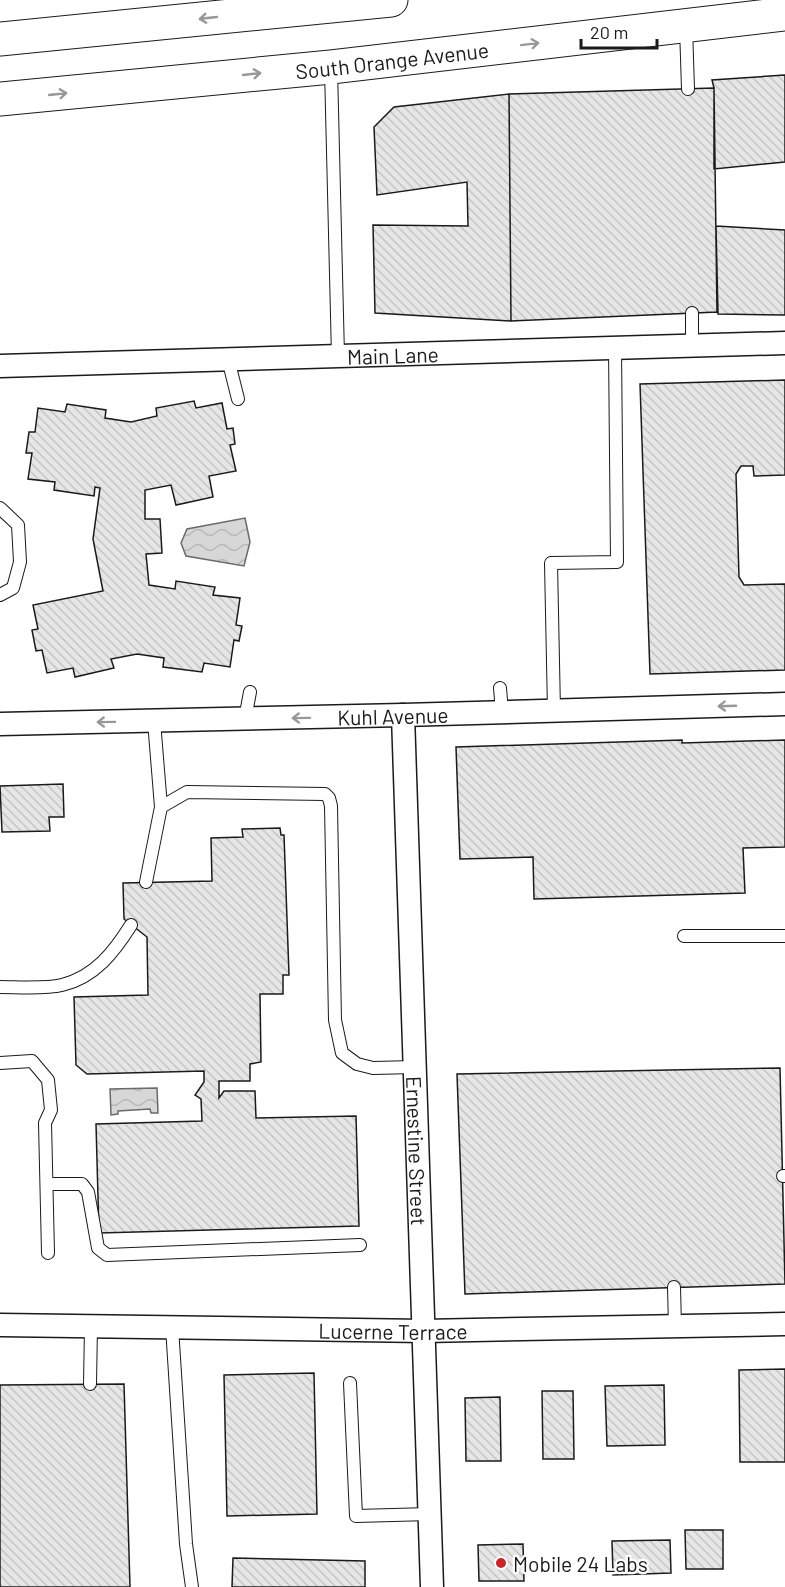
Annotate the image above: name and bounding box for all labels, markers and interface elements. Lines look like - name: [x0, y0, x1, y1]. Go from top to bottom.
- scale bar: [581, 12, 658, 50]
- one-way arrow: [198, 13, 218, 24]
- text: 20 m: [590, 21, 628, 43]
- street label: South Orange Avenue: [294, 36, 490, 83]
- one-way arrow: [519, 38, 539, 49]
- one-way arrow: [242, 68, 262, 79]
- one-way arrow: [48, 88, 68, 99]
- street label: Main Lane: [347, 341, 439, 368]
- one-way arrow: [717, 700, 737, 712]
- street label: Kuhl Avenue: [337, 701, 449, 729]
- one-way arrow: [291, 712, 311, 723]
- one-way arrow: [96, 716, 116, 727]
- street label: Ernestine Street: [403, 1076, 432, 1226]
- street label: Lucerne Terrace: [318, 1317, 468, 1344]
- place label: Mobile 24 Labs: [513, 1551, 648, 1576]
- marker: Mobile 24 Labs: [494, 1556, 508, 1570]

